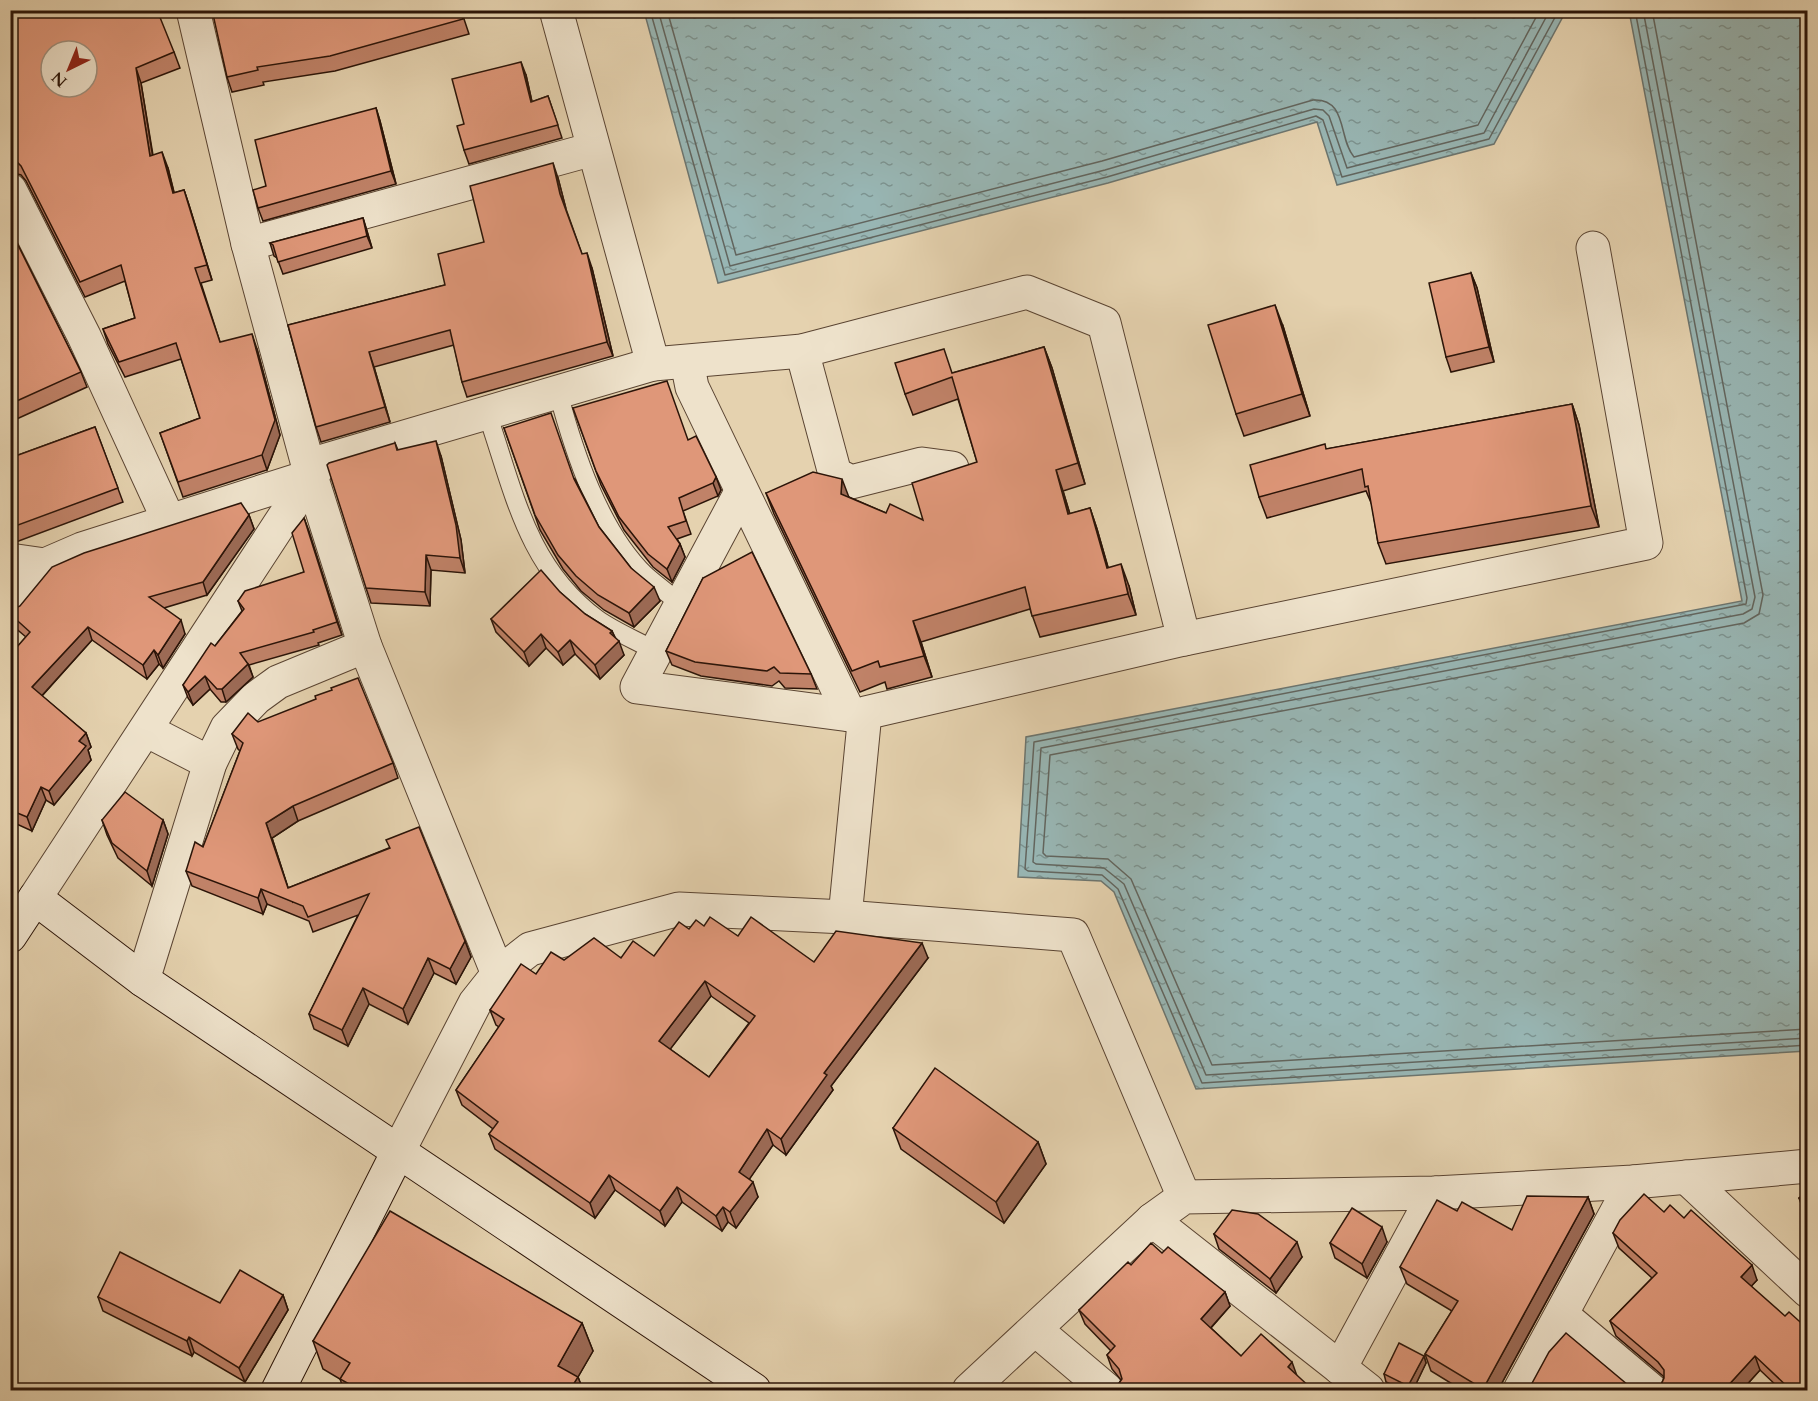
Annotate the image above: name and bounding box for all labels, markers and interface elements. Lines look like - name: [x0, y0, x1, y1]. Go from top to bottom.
- north arrow: [39, 39, 99, 99]
- text: N: [47, 66, 72, 92]

